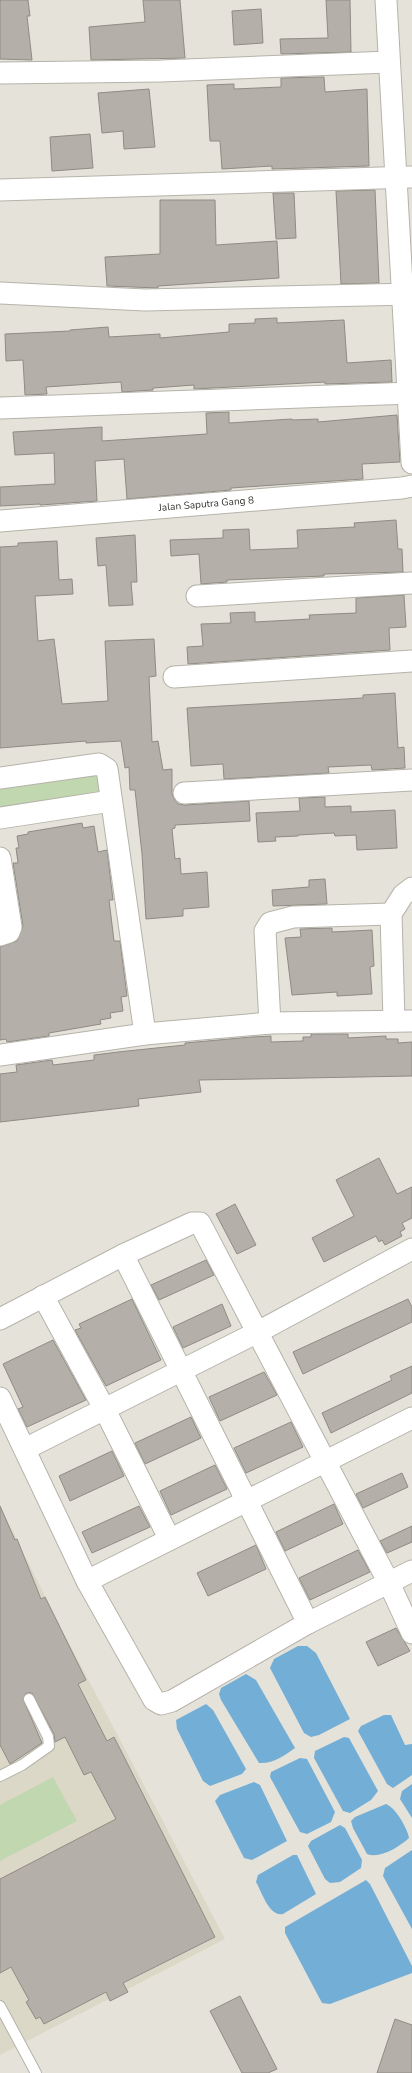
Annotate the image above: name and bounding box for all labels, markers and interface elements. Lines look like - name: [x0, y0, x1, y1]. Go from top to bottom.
- street label: Jalan Saputra Gang 8: [157, 493, 255, 515]

